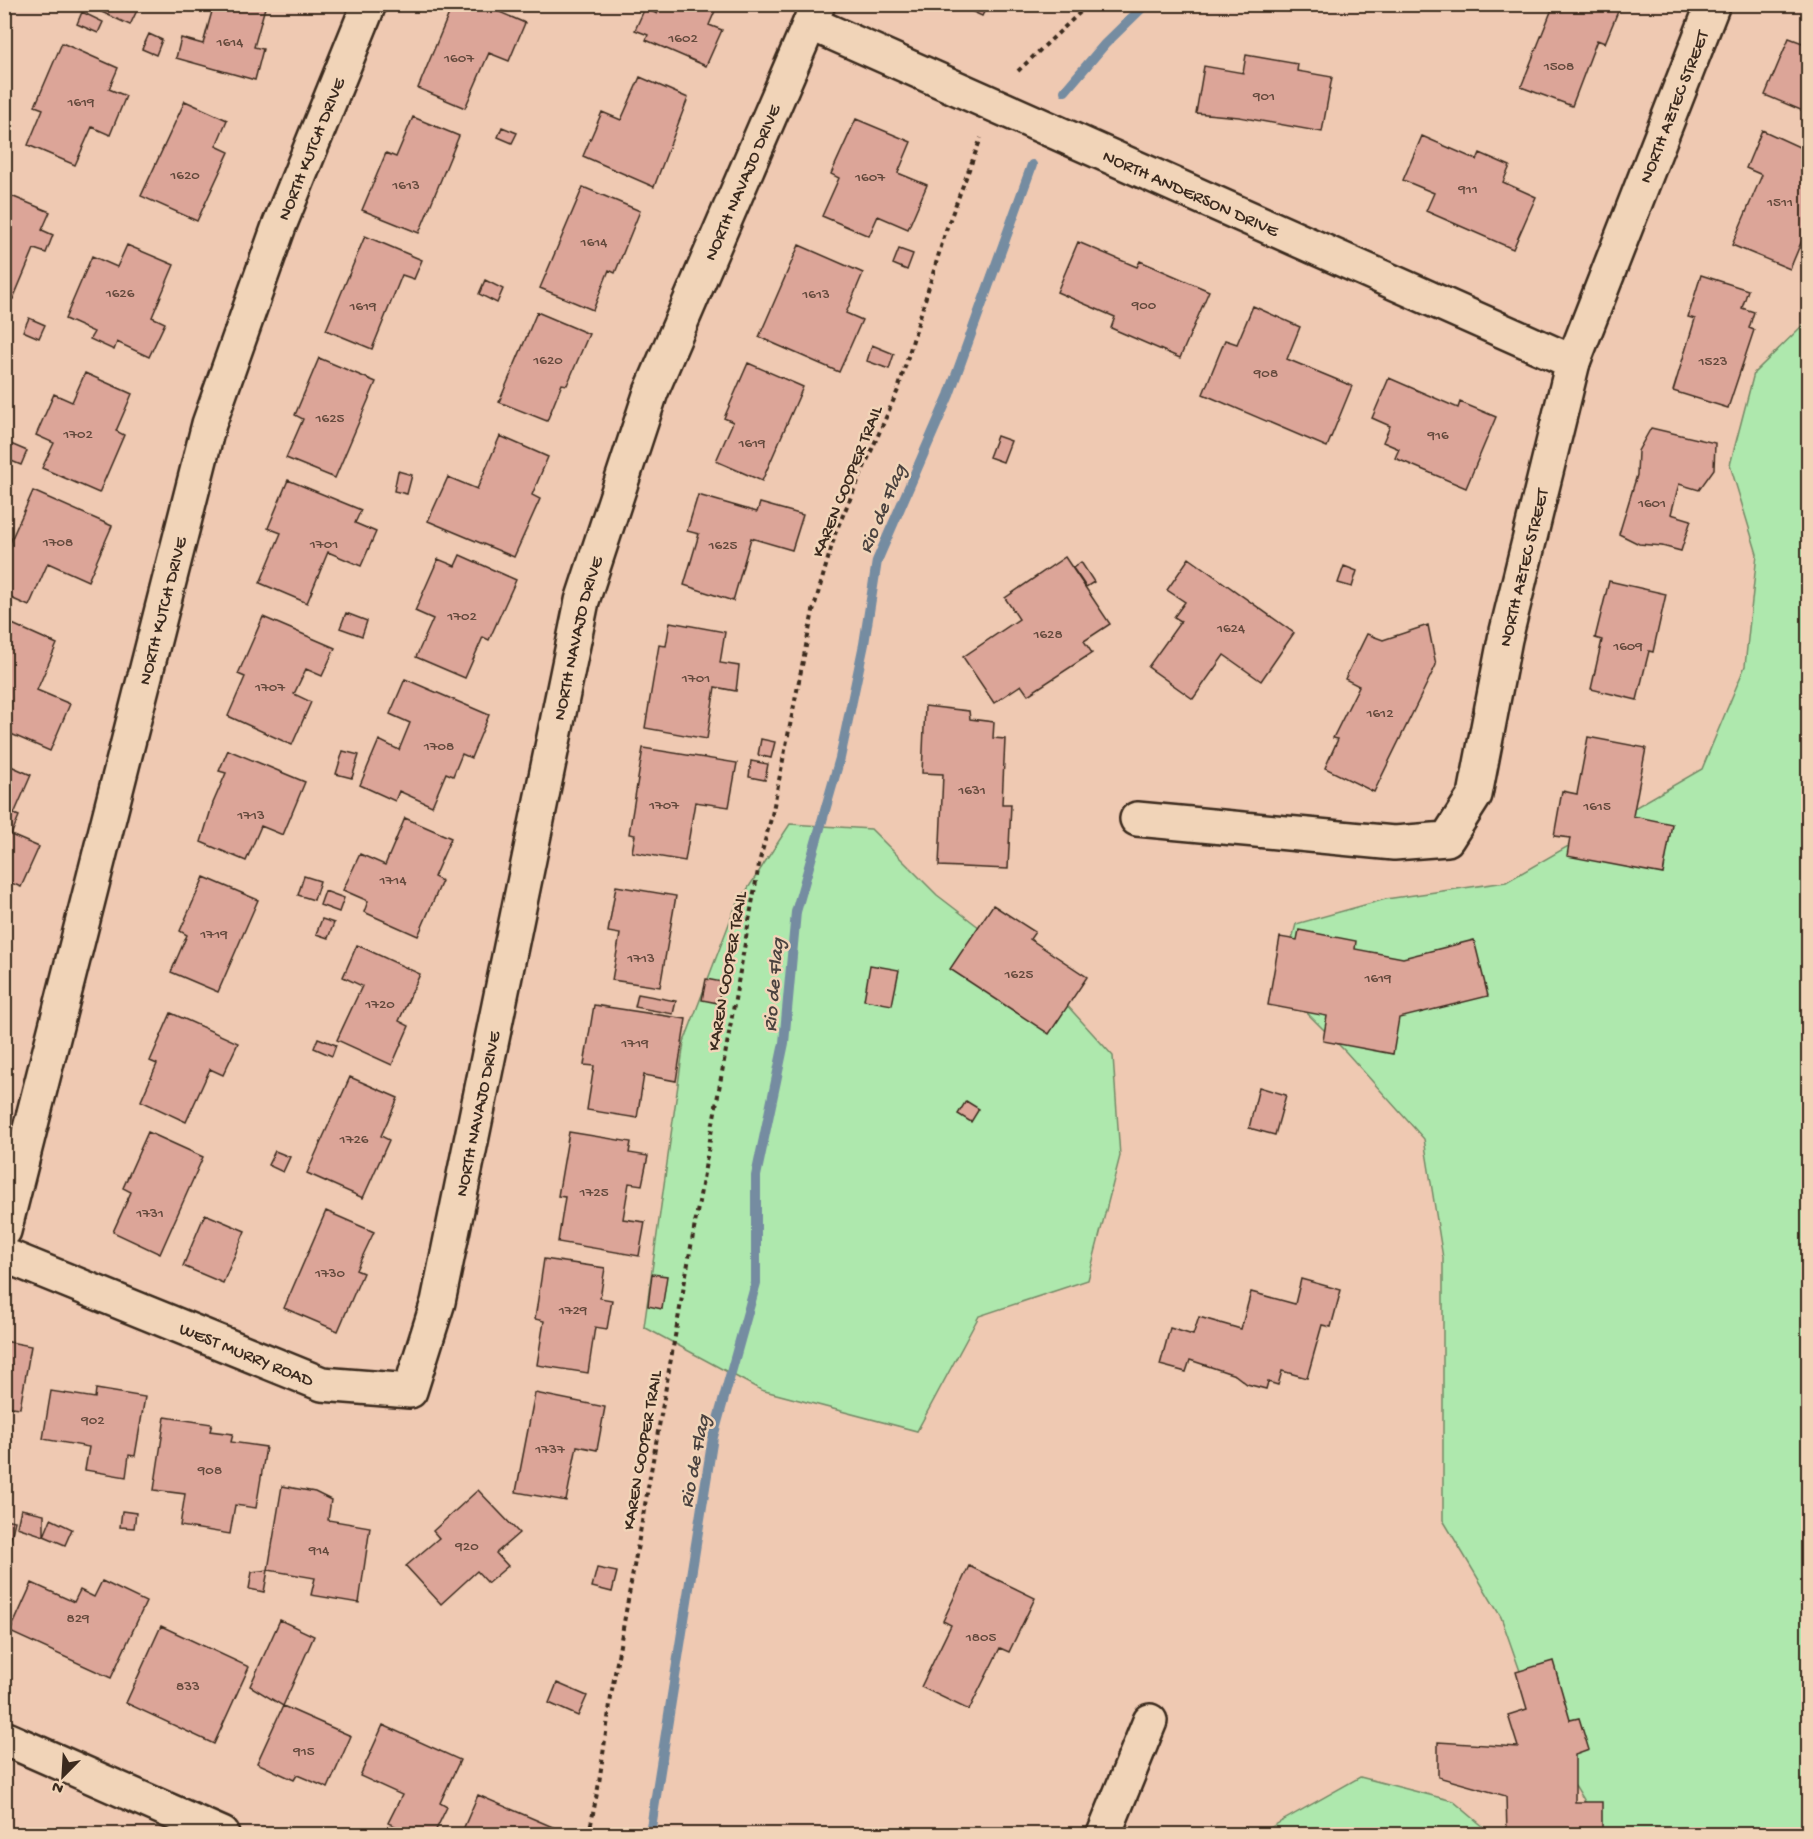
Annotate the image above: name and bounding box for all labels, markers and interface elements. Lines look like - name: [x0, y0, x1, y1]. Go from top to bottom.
- street label: NORTH AZTEC STREET: [1636, 27, 1715, 187]
- house number: 1602: [667, 30, 698, 48]
- house number: 1614: [216, 34, 243, 52]
- house number: 1607: [443, 50, 475, 68]
- house number: 1508: [1543, 58, 1574, 76]
- street label: NORTH KUTCH DRIVE: [274, 75, 351, 224]
- house number: 901: [1252, 88, 1275, 106]
- house number: 1619: [66, 94, 95, 112]
- street label: NORTH NAVAJO DRIVE: [701, 101, 787, 264]
- street label: NORTH ANDERSON DRIVE: [1099, 146, 1282, 243]
- house number: 1620: [169, 167, 200, 185]
- house number: 1607: [854, 169, 886, 187]
- house number: 1613: [391, 177, 420, 195]
- house number: 911: [1457, 181, 1478, 199]
- house number: 1511: [1766, 194, 1793, 212]
- house number: 1614: [580, 234, 607, 252]
- house number: 1626: [105, 285, 135, 303]
- house number: 1613: [801, 286, 830, 304]
- house number: 900: [1131, 297, 1157, 315]
- house number: 1619: [348, 298, 377, 316]
- house number: 1620: [532, 352, 563, 370]
- house number: 1523: [1697, 353, 1728, 371]
- house number: 908: [1253, 365, 1278, 383]
- street label: KAREN COOPER TRAIL: [808, 402, 889, 561]
- house number: 1625: [315, 410, 345, 428]
- house number: 1702: [62, 426, 93, 444]
- house number: 916: [1426, 427, 1449, 445]
- house number: 1619: [737, 435, 766, 453]
- water label: Rio de Flag: [855, 460, 914, 557]
- street label: NORTH AZTEC STREET: [1496, 486, 1555, 649]
- house number: 1601: [1637, 495, 1666, 513]
- house number: 1708: [42, 534, 73, 552]
- street label: NORTH KUTCH DRIVE: [135, 534, 193, 687]
- house number: 1701: [309, 536, 338, 554]
- house number: 1625: [708, 537, 738, 555]
- street label: NORTH NAVAJO DRIVE: [550, 554, 609, 722]
- house number: 1702: [446, 608, 477, 626]
- house number: 1624: [1216, 620, 1245, 638]
- house number: 1628: [1032, 626, 1063, 644]
- house number: 1609: [1612, 638, 1643, 656]
- house number: 1701: [681, 670, 710, 688]
- house number: 1707: [254, 679, 286, 697]
- house number: 1612: [1365, 705, 1394, 723]
- house number: 1708: [423, 738, 454, 756]
- house number: 1631: [957, 782, 986, 800]
- house number: 1707: [648, 797, 680, 815]
- house number: 1615: [1582, 798, 1611, 816]
- house number: 1713: [236, 807, 265, 825]
- house number: 1714: [378, 872, 407, 890]
- street label: KAREN COOPER TRAIL: [704, 889, 753, 1053]
- house number: 1719: [199, 926, 228, 944]
- water label: Rio de Flag: [760, 936, 791, 1033]
- house number: 1713: [626, 950, 655, 968]
- house number: 1625: [1004, 966, 1034, 984]
- house number: 1619: [1363, 970, 1392, 988]
- house number: 1720: [364, 996, 395, 1014]
- street label: NORTH NAVAJO DRIVE: [452, 1029, 506, 1199]
- house number: 1719: [620, 1035, 649, 1053]
- house number: 1726: [339, 1131, 369, 1149]
- house number: 1725: [578, 1184, 609, 1202]
- house number: 1731: [135, 1205, 164, 1223]
- house number: 1730: [314, 1265, 346, 1283]
- house number: 1729: [558, 1302, 588, 1320]
- street label: WEST MURRY ROAD: [176, 1319, 316, 1393]
- street label: KAREN COOPER TRAIL: [619, 1368, 668, 1532]
- house number: 902: [80, 1412, 105, 1430]
- water label: Rio de Flag: [676, 1412, 717, 1510]
- house number: 1737: [534, 1441, 566, 1459]
- house number: 908: [197, 1462, 222, 1480]
- house number: 920: [454, 1538, 479, 1556]
- house number: 914: [308, 1542, 329, 1560]
- house number: 829: [66, 1610, 90, 1628]
- house number: 1805: [965, 1629, 996, 1647]
- house number: 833: [176, 1678, 200, 1696]
- house number: 915: [292, 1743, 315, 1761]
- north arrow: [33, 1746, 93, 1806]
- text: N: [49, 1775, 67, 1797]

